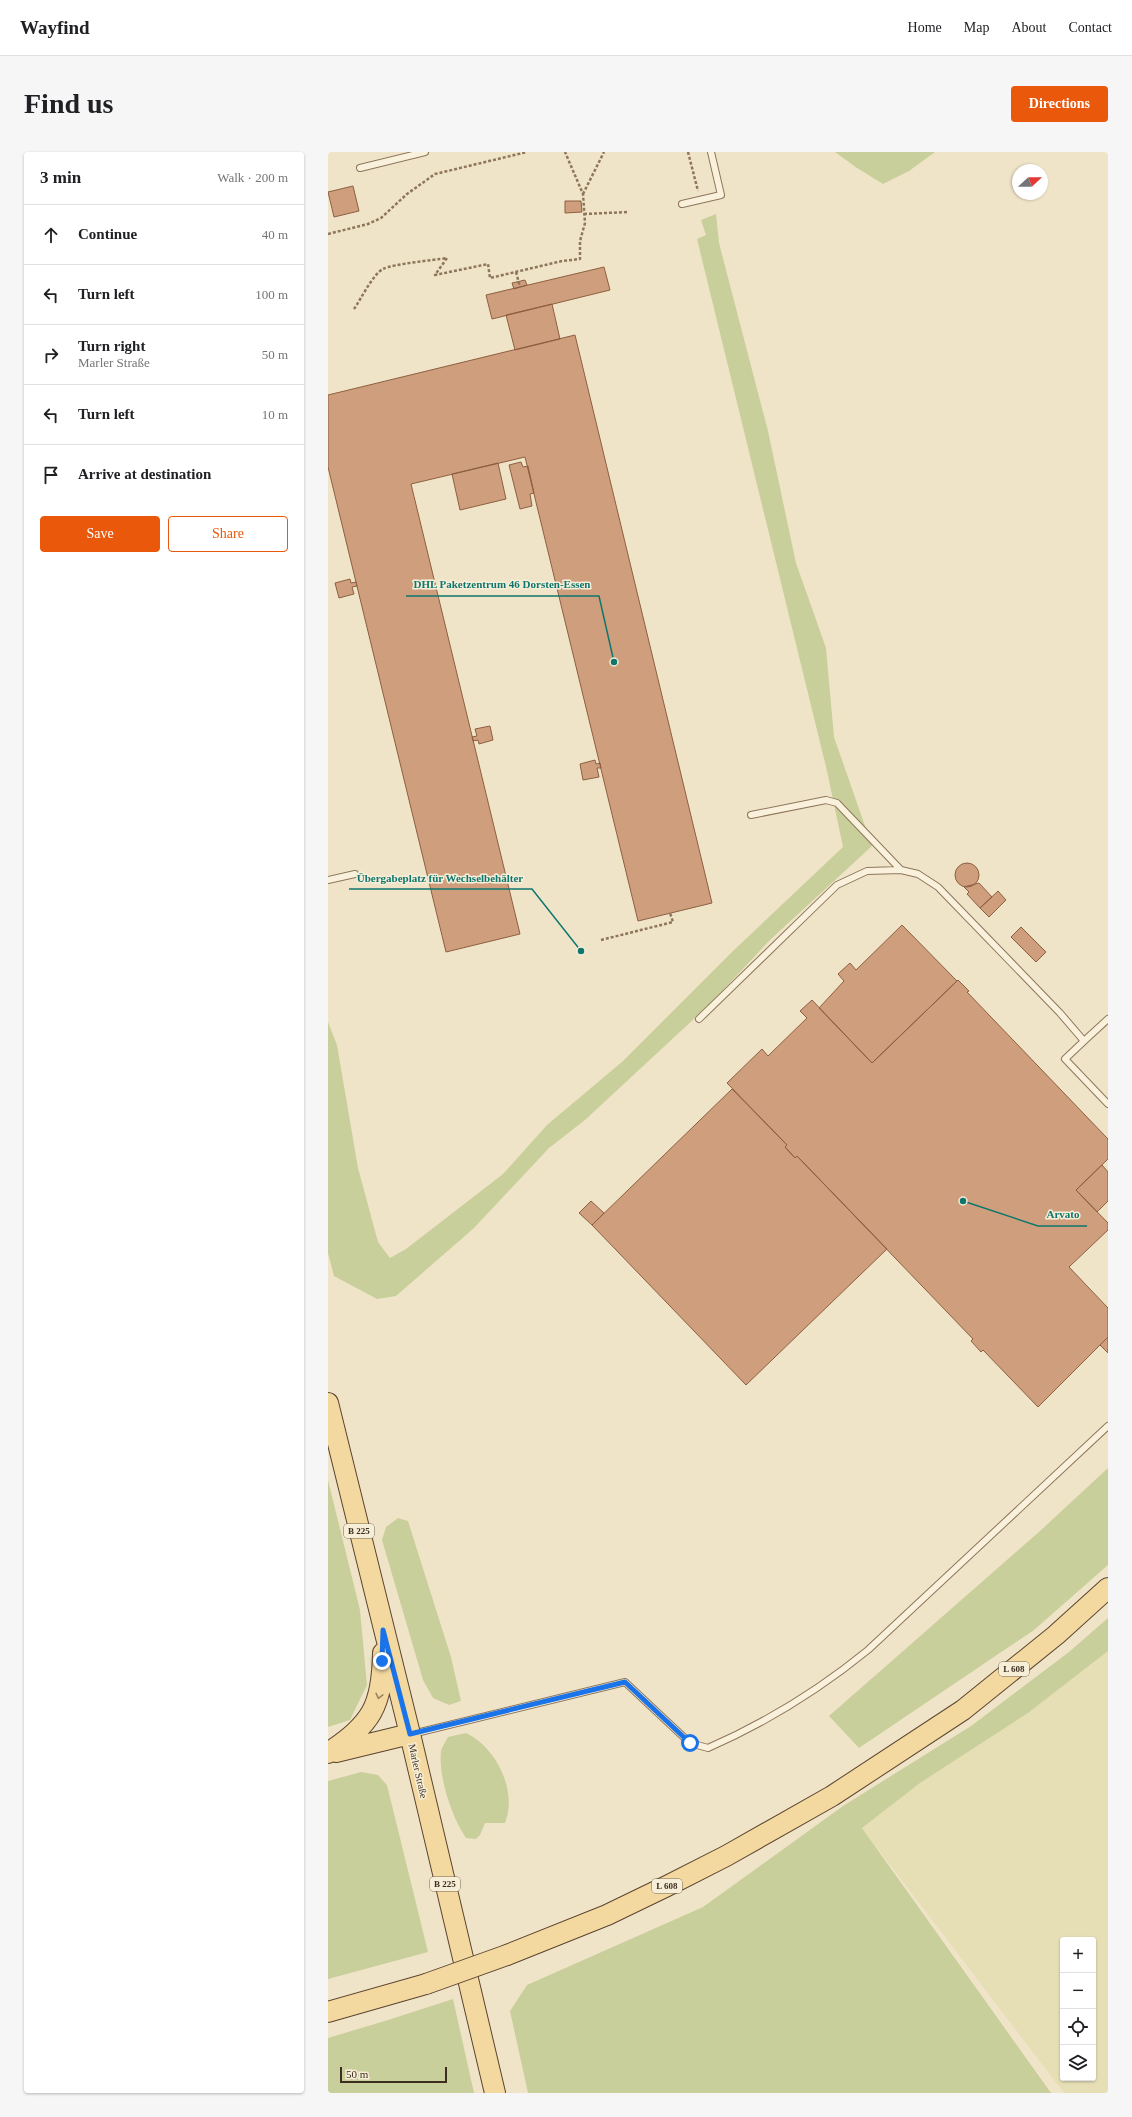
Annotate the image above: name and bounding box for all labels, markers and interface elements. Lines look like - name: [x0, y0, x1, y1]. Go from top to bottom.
- text: Wayfind: [20, 17, 90, 38]
- text: Home: [908, 20, 942, 35]
- text: Map: [964, 20, 989, 35]
- text: About: [1011, 20, 1046, 35]
- text: Contact: [1068, 20, 1112, 35]
- button: Directions: [1011, 86, 1108, 122]
- text: Find us: [24, 88, 114, 119]
- north arrow: [1012, 164, 1048, 200]
- text: 3 min: [40, 168, 81, 187]
- text: Walk · 200 m: [217, 170, 288, 185]
- icon: ahead: [40, 224, 62, 246]
- text: Continue: [78, 226, 137, 242]
- text: 40 m: [262, 227, 288, 242]
- icon: left: [40, 284, 62, 306]
- text: Turn left: [78, 286, 135, 302]
- text: 100 m: [255, 287, 288, 302]
- text: Turn right: [78, 338, 145, 354]
- icon: right: [40, 344, 62, 366]
- text: 50 m: [262, 347, 288, 362]
- text: Marler Straße: [78, 355, 150, 370]
- icon: left: [40, 404, 62, 426]
- text: Turn left: [78, 406, 135, 422]
- text: 10 m: [262, 407, 288, 422]
- icon: arrive: [40, 464, 62, 486]
- text: Arrive at destination: [78, 466, 211, 482]
- button: Save: [40, 516, 160, 552]
- button: Share: [168, 516, 288, 552]
- callout: DHL Paketzentrum 46 Dorsten-Essen: [406, 573, 599, 596]
- text: DHL Paketzentrum 46 Dorsten-Essen: [414, 578, 590, 590]
- callout: Übergabeplatz für Wechselbehälter: [349, 866, 532, 889]
- text: Übergabeplatz für Wechselbehälter: [357, 872, 523, 884]
- callout: Arvato: [1038, 1203, 1087, 1226]
- text: Arvato: [1047, 1208, 1080, 1220]
- road number: B 225: [344, 1524, 374, 1538]
- route end: [373, 1652, 391, 1670]
- road number: L 608: [999, 1662, 1029, 1676]
- one-way arrow: [375, 1693, 383, 1699]
- route start: [681, 1734, 699, 1752]
- street label: Marler Straße: [406, 1743, 430, 1800]
- road number: B 225: [430, 1877, 460, 1891]
- road number: L 608: [652, 1879, 682, 1893]
- map controls: [1060, 1937, 1096, 2081]
- button: +: [1060, 1937, 1096, 1973]
- button: −: [1060, 1973, 1096, 2009]
- button: locate: [1060, 2009, 1096, 2045]
- button: layers: [1060, 2045, 1096, 2081]
- scale bar: [340, 2065, 447, 2084]
- text: 50 m: [346, 2068, 368, 2080]

